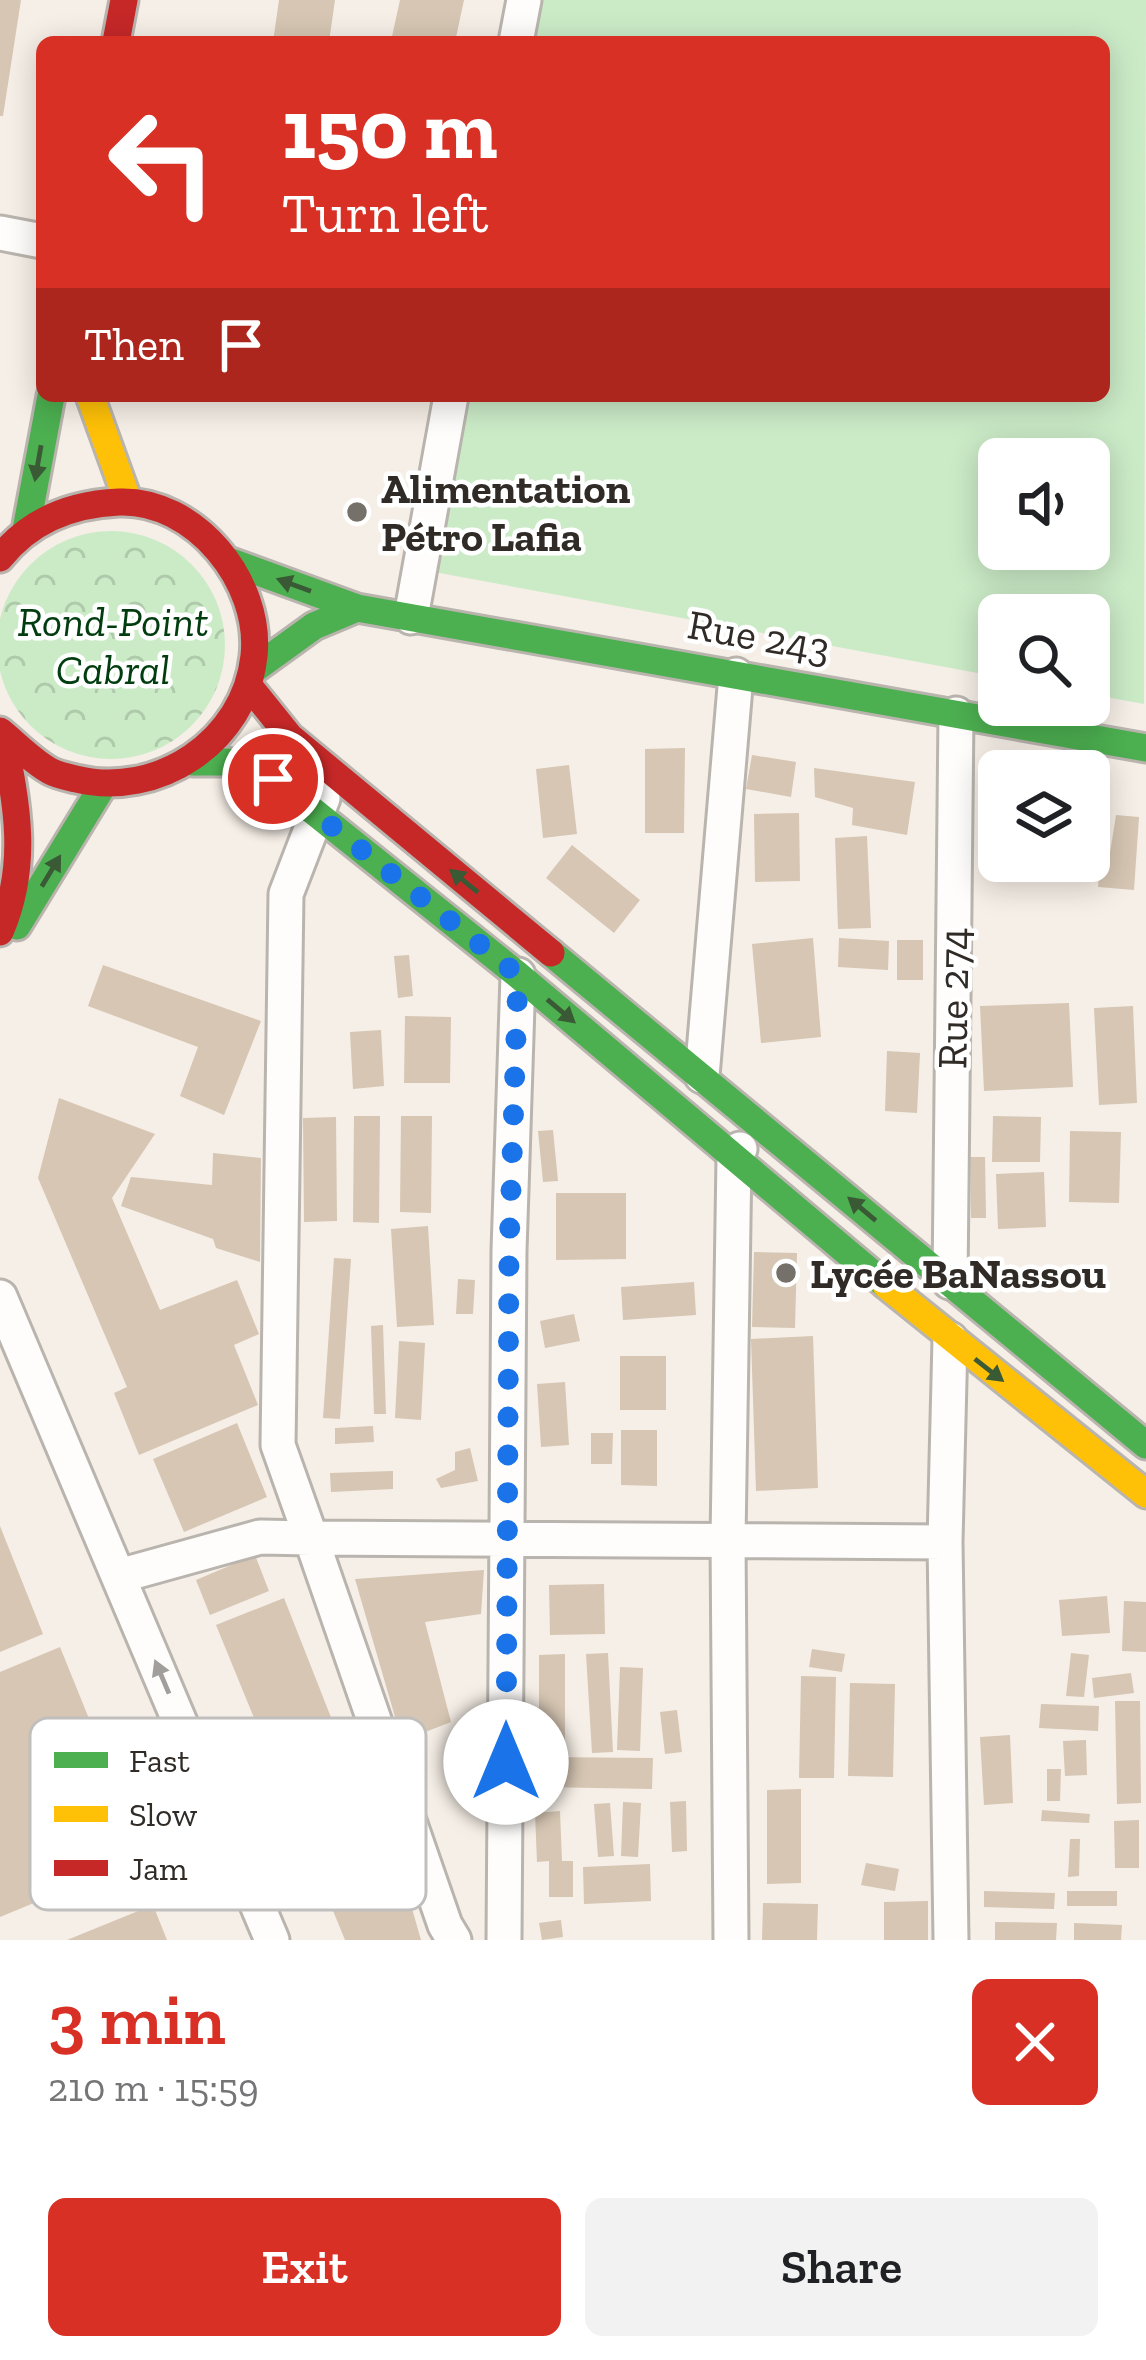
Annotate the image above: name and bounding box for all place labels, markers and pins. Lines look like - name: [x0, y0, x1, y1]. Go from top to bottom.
- place label: Alimentation Pétro Lafia: [381, 463, 631, 562]
- marker: Alimentation Pétro Lafia: [344, 499, 370, 525]
- pin: [222, 728, 324, 830]
- place label: Lycée BaNassou: [810, 1248, 1106, 1299]
- marker: Lycée BaNassou: [773, 1260, 799, 1286]

